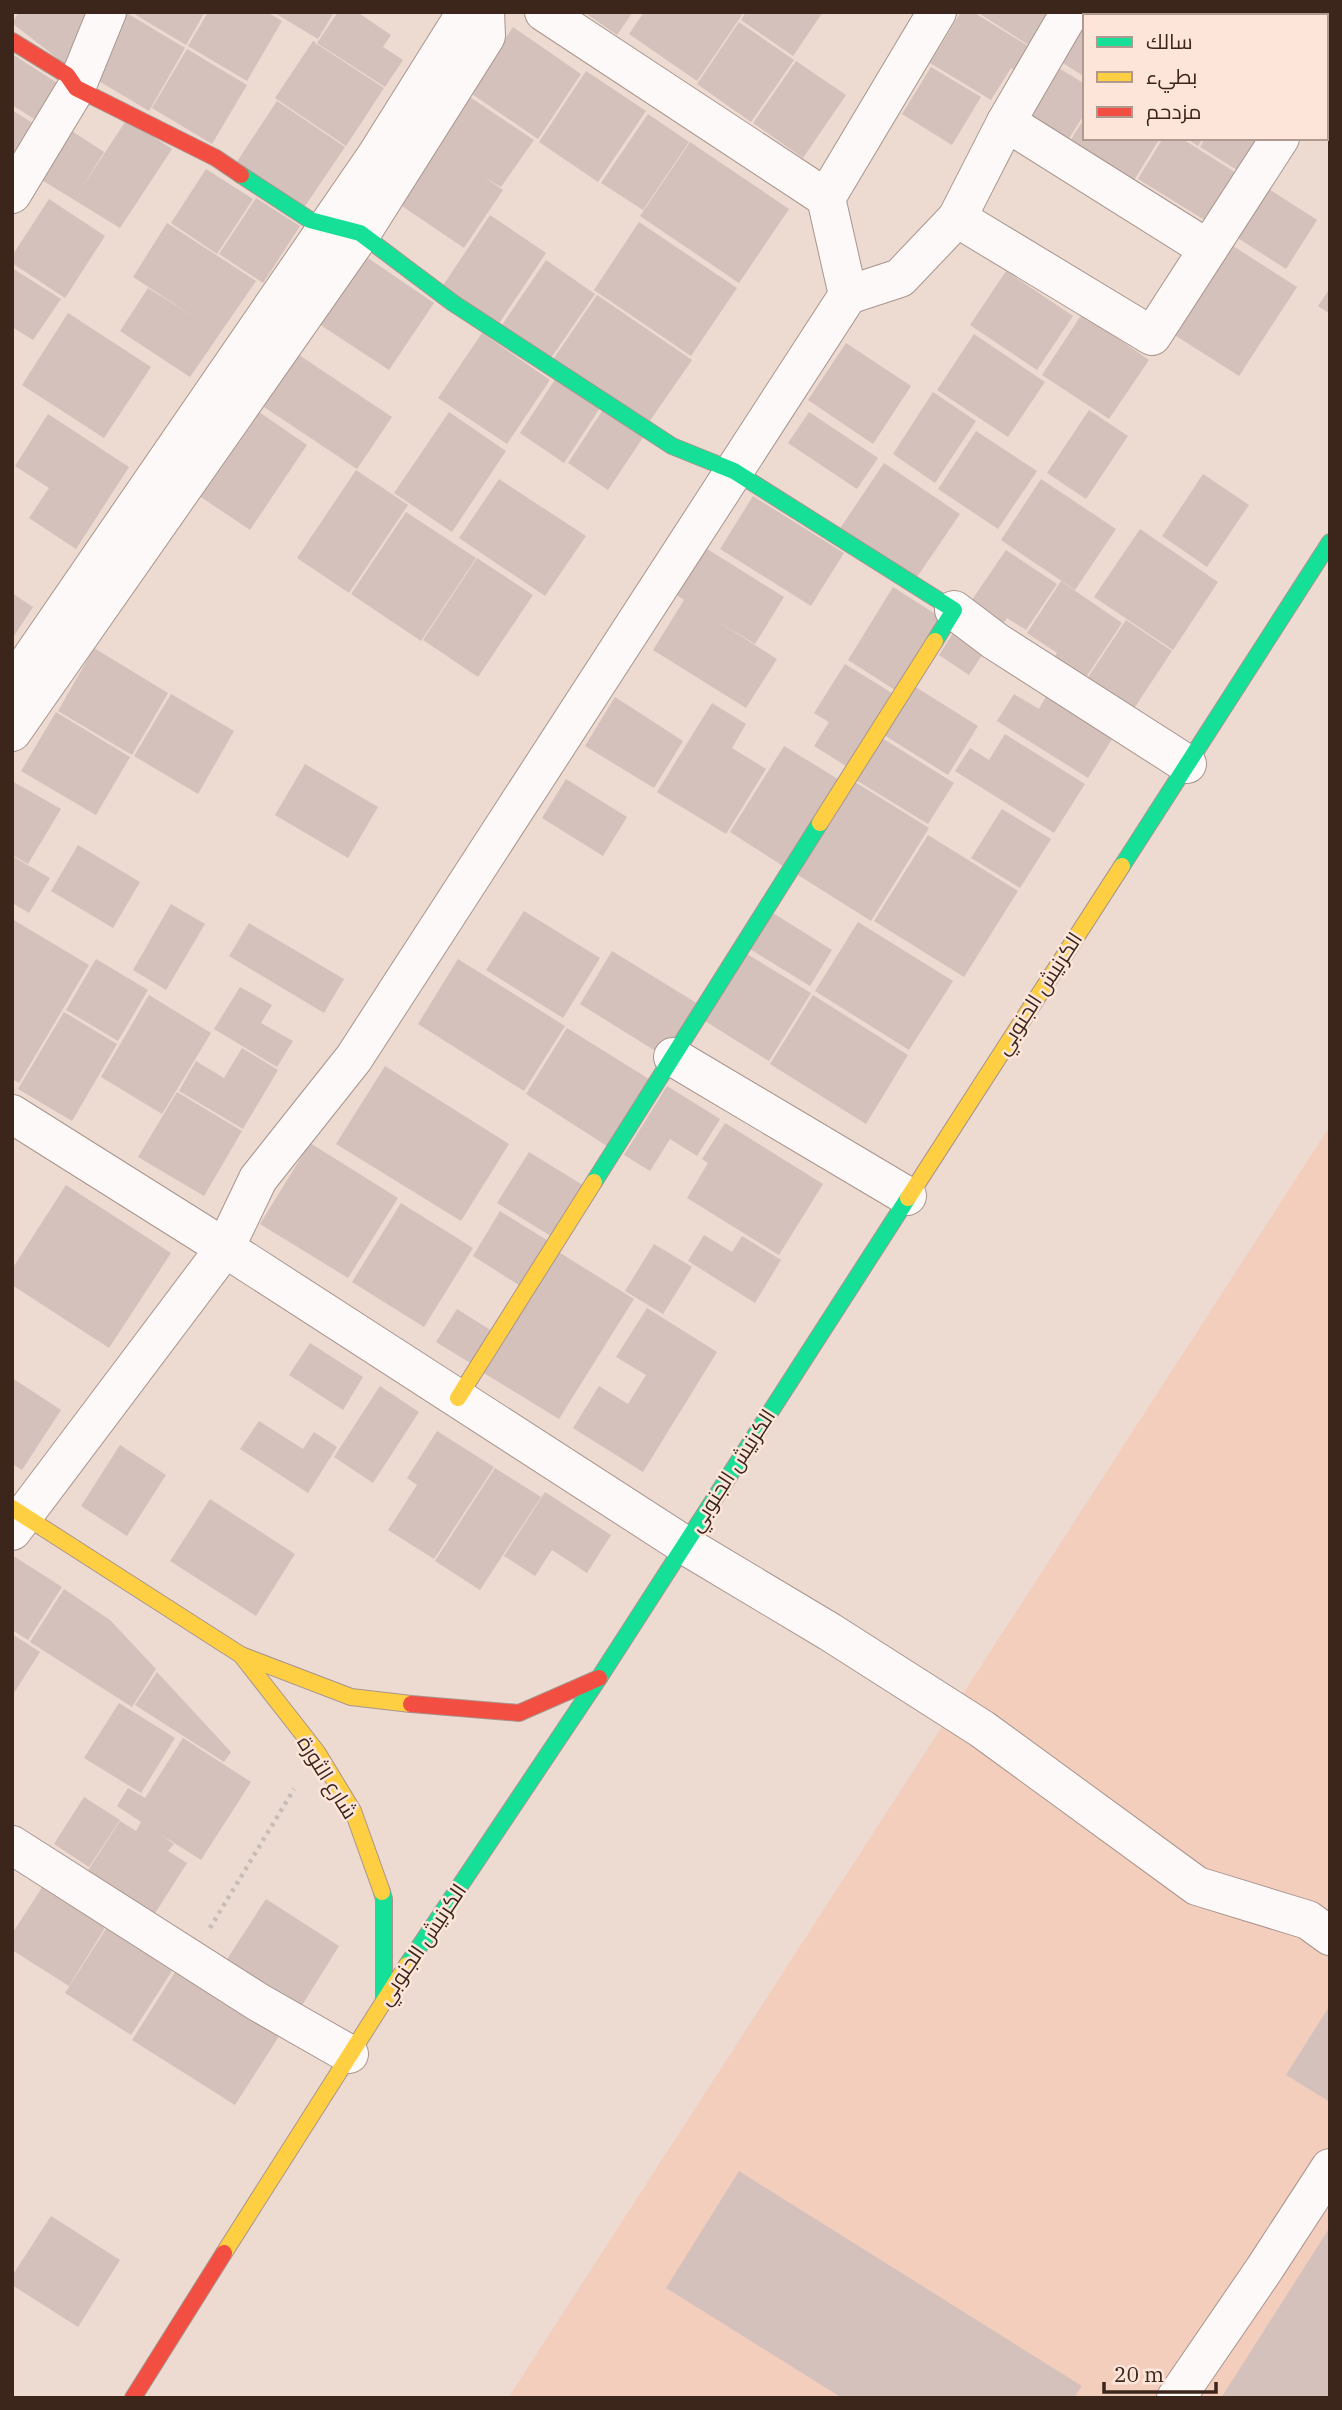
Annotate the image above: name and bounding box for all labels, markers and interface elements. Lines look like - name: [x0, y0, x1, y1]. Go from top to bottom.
- legend: [1083, 14, 1328, 140]
- text: سالك: [1146, 27, 1193, 55]
- text: بطيء: [1146, 62, 1197, 93]
- text: مزدحم: [1146, 97, 1201, 126]
- street label: الكرنيش الجنوبي: [988, 926, 1091, 1061]
- street label: الكرنيش الجنوبي: [681, 1403, 784, 1538]
- street label: شارع الثورة: [291, 1730, 365, 1824]
- street label: الكرنيش الجنوبي: [370, 1878, 475, 2012]
- scale bar: [1104, 2350, 1216, 2394]
- text: 20 m: [1114, 2360, 1164, 2388]

